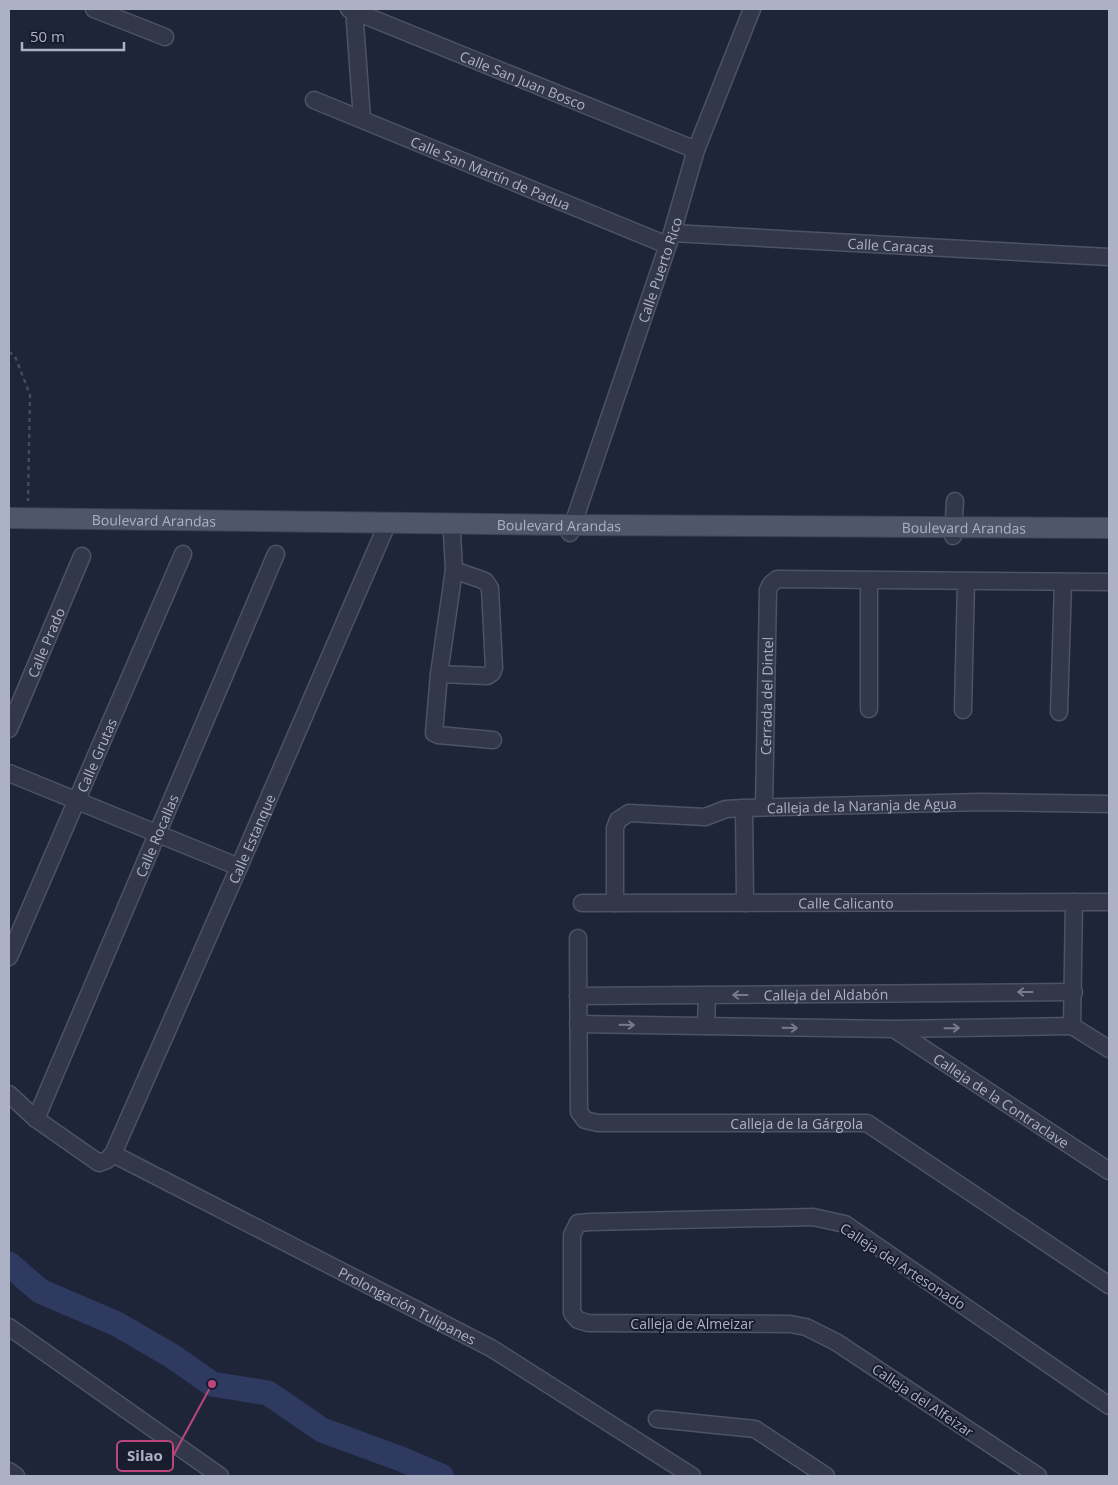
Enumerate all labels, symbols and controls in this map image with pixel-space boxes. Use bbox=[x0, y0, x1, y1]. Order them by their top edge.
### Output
scale bar bbox=[22, 20, 125, 52]
text: 50 m bbox=[30, 26, 65, 46]
street label: Calle San Juan Bosco bbox=[457, 46, 589, 114]
street label: Calle San Martín de Padua bbox=[408, 131, 573, 214]
street label: Calle Puerto Rico bbox=[633, 215, 686, 325]
street label: Calle Caracas bbox=[847, 233, 935, 257]
street label: Boulevard Arandas bbox=[92, 510, 217, 530]
street label: Boulevard Arandas bbox=[497, 515, 621, 535]
street label: Boulevard Arandas bbox=[902, 517, 1026, 537]
street label: Calle Prado bbox=[22, 605, 69, 680]
street label: Cerrada del Dintel bbox=[755, 637, 777, 755]
street label: Calle Grutas bbox=[72, 715, 121, 795]
street label: Calle Rocallas bbox=[130, 791, 183, 880]
street label: Calle Estanque bbox=[223, 791, 279, 887]
street label: Calleja de la Naranja de Agua bbox=[767, 793, 957, 817]
street label: Calle Calicanto bbox=[798, 893, 894, 912]
street label: Calleja del Aldabón bbox=[764, 984, 888, 1004]
one-way arrow bbox=[1017, 987, 1034, 997]
one-way arrow bbox=[732, 990, 748, 999]
one-way arrow bbox=[618, 1020, 635, 1030]
one-way arrow bbox=[781, 1023, 797, 1033]
one-way arrow bbox=[944, 1023, 960, 1033]
street label: Calleja de la Contraclave bbox=[930, 1048, 1073, 1152]
street label: Calleja de la Gárgola bbox=[730, 1114, 863, 1133]
street label: Calleja del Artesonado bbox=[837, 1218, 969, 1314]
street label: Prolongación Tulipanes bbox=[335, 1262, 480, 1349]
street label: Calleja de Almeizar bbox=[630, 1314, 754, 1333]
street label: Calleja del Alfeizar bbox=[869, 1359, 978, 1441]
callout: Silao bbox=[117, 1441, 173, 1471]
text: Silao bbox=[127, 1445, 163, 1465]

